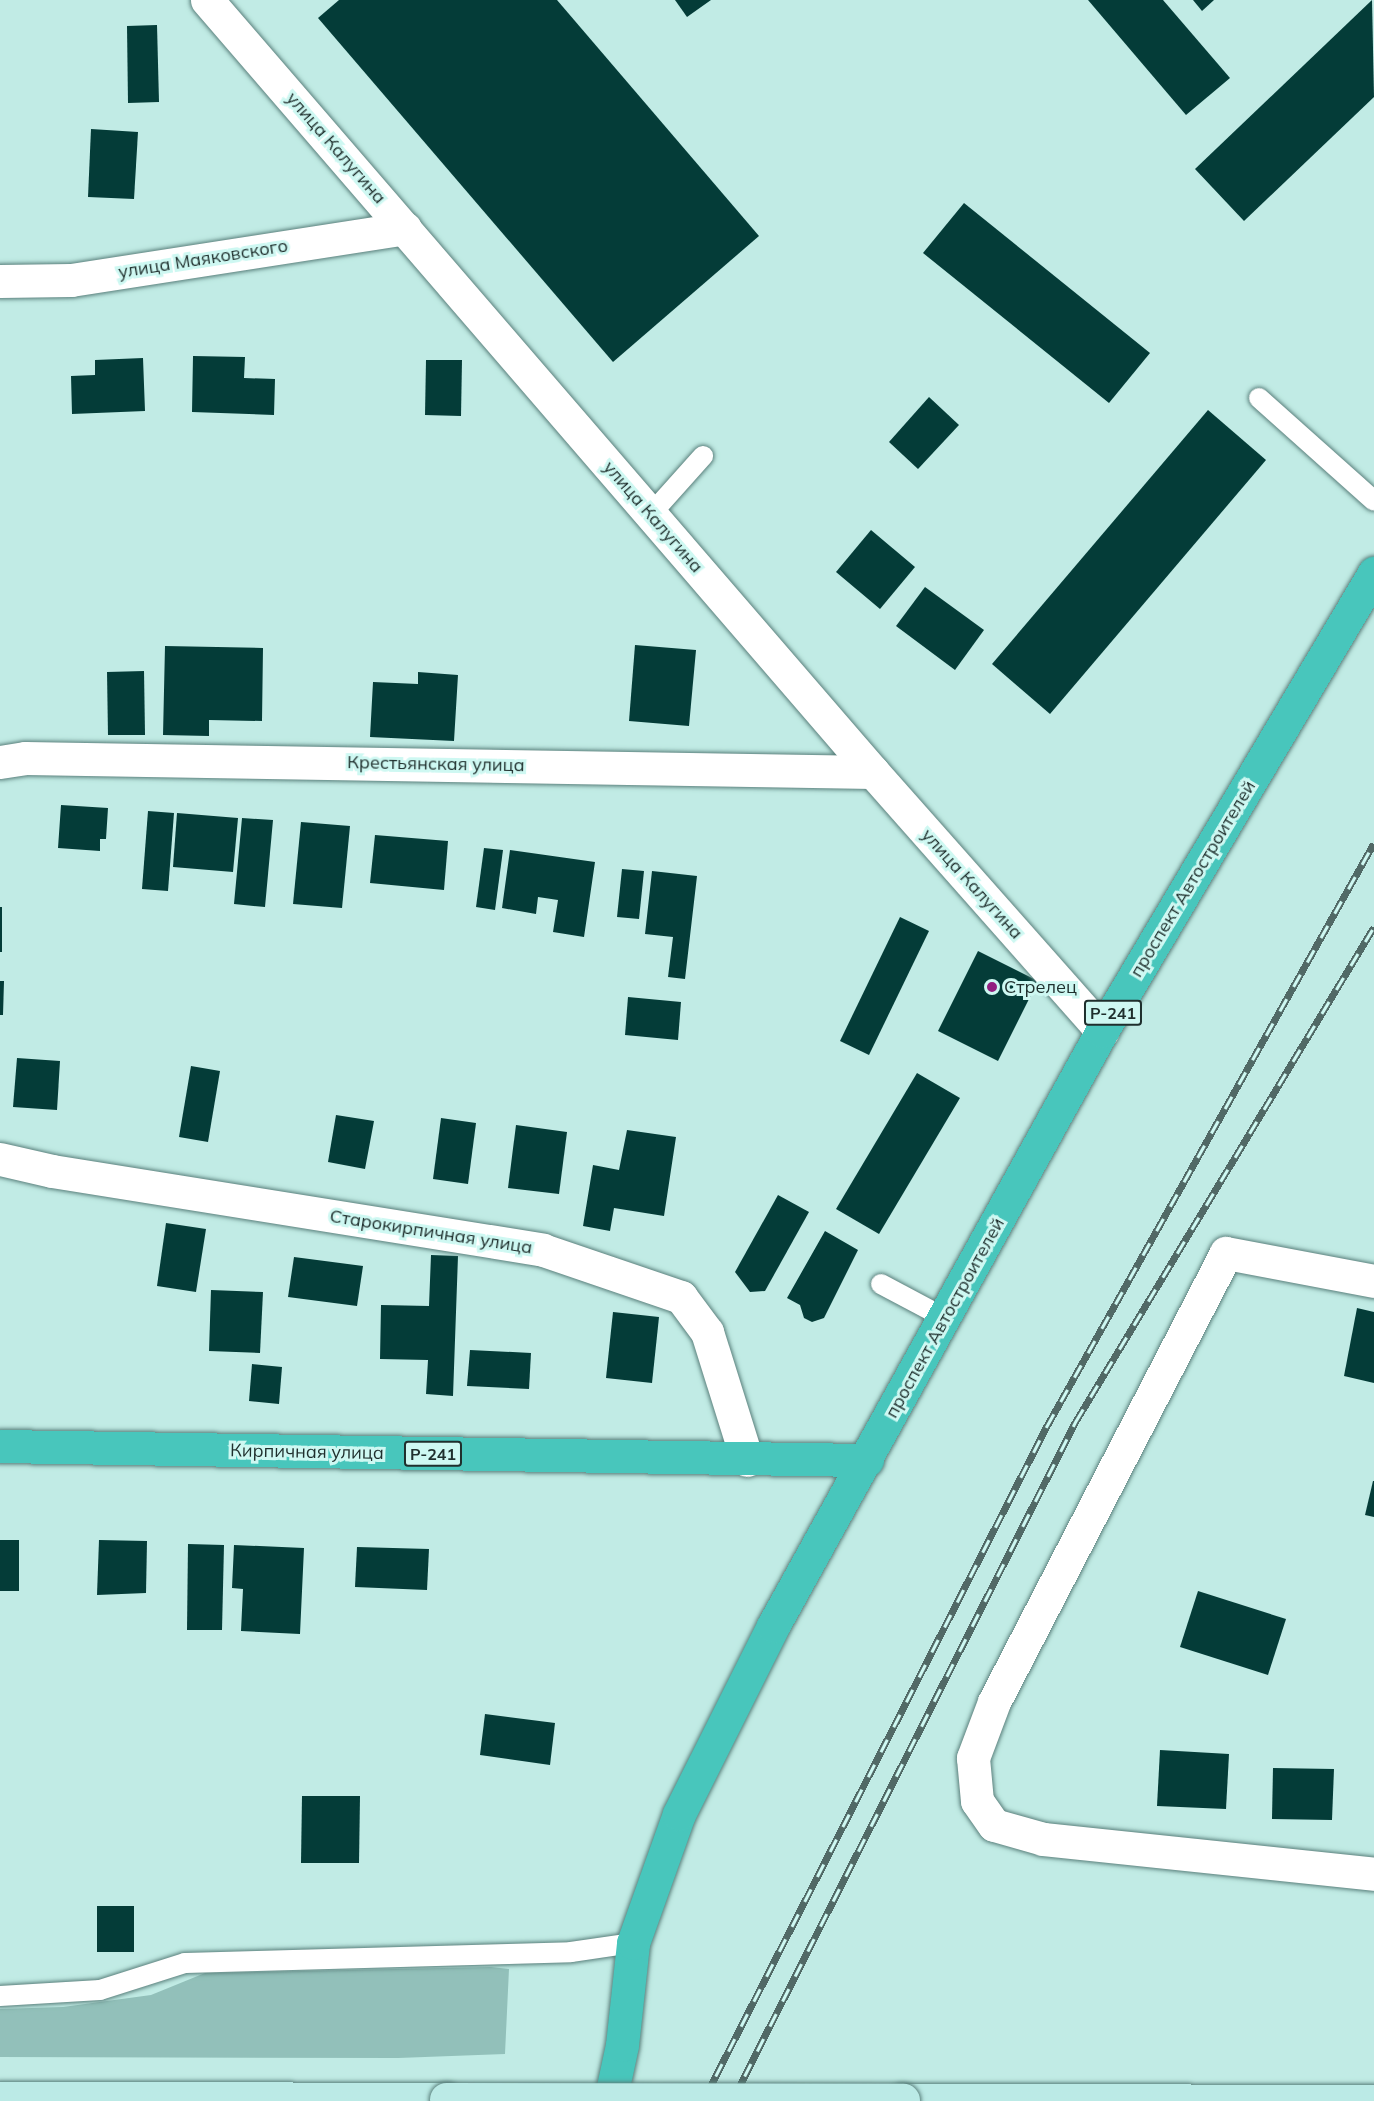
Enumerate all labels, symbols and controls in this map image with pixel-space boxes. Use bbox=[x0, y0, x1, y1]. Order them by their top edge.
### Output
street label: улица Калугина bbox=[282, 88, 390, 208]
street label: улица Маяковского bbox=[117, 235, 289, 283]
street label: улица Калугина bbox=[599, 457, 707, 577]
street label: Крестьянская улица bbox=[347, 752, 525, 776]
street label: проспект Автостроителей bbox=[1126, 777, 1260, 981]
street label: улица Калугина bbox=[917, 824, 1027, 944]
place label: Стрелец bbox=[1004, 976, 1077, 998]
marker: Стрелец bbox=[985, 980, 999, 994]
road number: Р-241 bbox=[1083, 1000, 1143, 1026]
street label: Старокирпичная улица bbox=[328, 1205, 534, 1259]
street label: проспект Автостроителей bbox=[881, 1214, 1009, 1422]
street label: Кирпичная улица bbox=[230, 1440, 384, 1464]
road number: Р-241 bbox=[403, 1441, 463, 1467]

